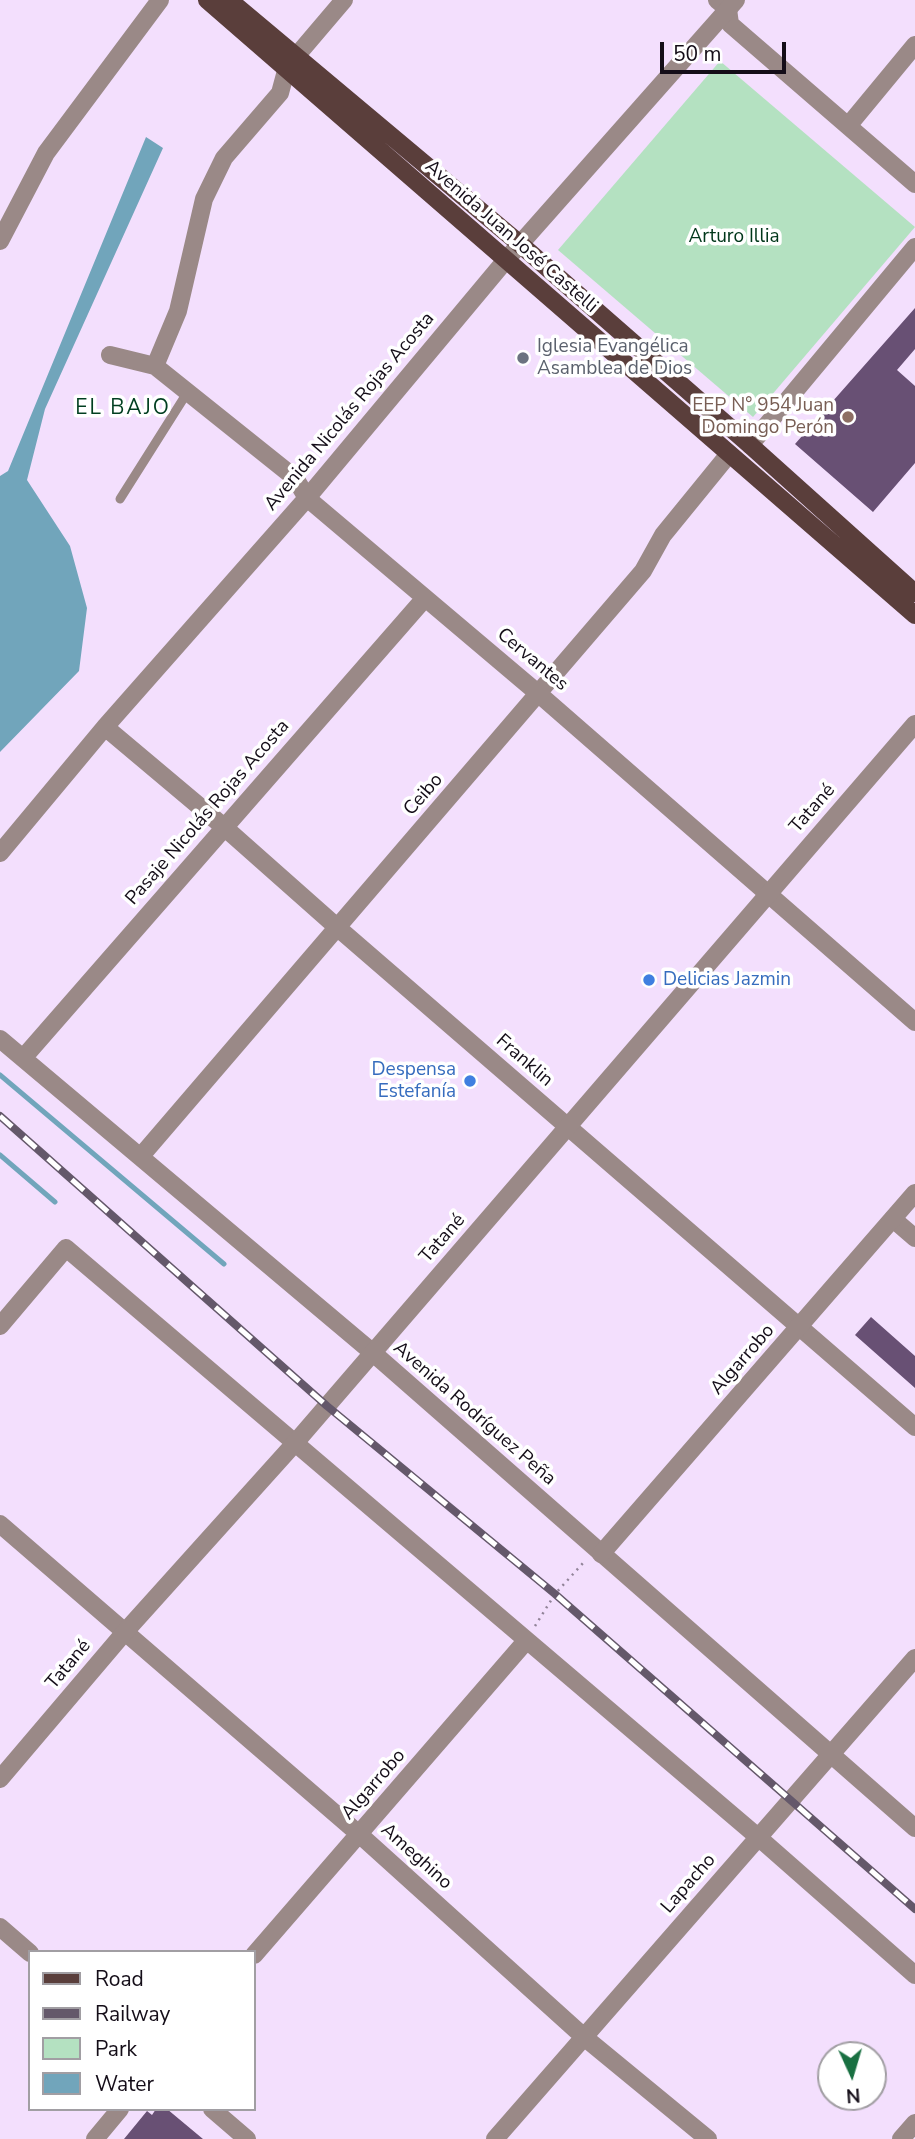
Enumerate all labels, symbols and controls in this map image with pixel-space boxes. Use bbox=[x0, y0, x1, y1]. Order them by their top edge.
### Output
scale bar bbox=[663, 28, 789, 72]
text: 50 m bbox=[673, 40, 722, 68]
street label: Avenida Juan José Castelli bbox=[420, 156, 602, 318]
park label: Arturo Illia bbox=[688, 226, 780, 248]
street label: Avenida Nicolás Rojas Acosta bbox=[260, 308, 440, 516]
place label: Iglesia Evangélica Asamblea de Dios bbox=[537, 336, 692, 380]
marker: Iglesia Evangélica Asamblea de Dios bbox=[515, 350, 531, 366]
place label: EEP N° 954 Juan Domingo Perón bbox=[692, 395, 834, 439]
district label: EL BAJO bbox=[76, 396, 170, 422]
marker: EEP N° 954 Juan Domingo Perón bbox=[840, 409, 856, 425]
street label: Cervantes bbox=[492, 624, 572, 696]
street label: Pasaje Nicolás Rojas Acosta bbox=[121, 716, 295, 910]
street label: Ceibo bbox=[400, 769, 448, 821]
street label: Tatané bbox=[785, 780, 841, 838]
place label: Delicias Jazmin bbox=[663, 969, 791, 991]
marker: Delicias Jazmin bbox=[641, 972, 657, 988]
street label: Franklin bbox=[491, 1030, 557, 1092]
place label: Despensa Estefanía bbox=[371, 1059, 456, 1103]
marker: Despensa Estefanía bbox=[462, 1073, 478, 1089]
street label: Tatané bbox=[415, 1210, 471, 1268]
street label: Algarrobo bbox=[706, 1320, 780, 1400]
street label: Avenida Rodríguez Peña bbox=[388, 1337, 560, 1491]
street label: Tatané bbox=[42, 1636, 96, 1694]
street label: Algarrobo bbox=[337, 1745, 411, 1825]
street label: Ameghino bbox=[376, 1819, 456, 1895]
street label: Lapacho bbox=[657, 1849, 721, 1919]
legend bbox=[28, 1950, 256, 2111]
text: Road bbox=[95, 1965, 144, 1993]
text: Railway bbox=[95, 2000, 170, 2028]
text: Park bbox=[95, 2035, 137, 2063]
north arrow bbox=[817, 2041, 887, 2111]
text: Water bbox=[95, 2070, 154, 2098]
text: N bbox=[845, 2081, 861, 2108]

